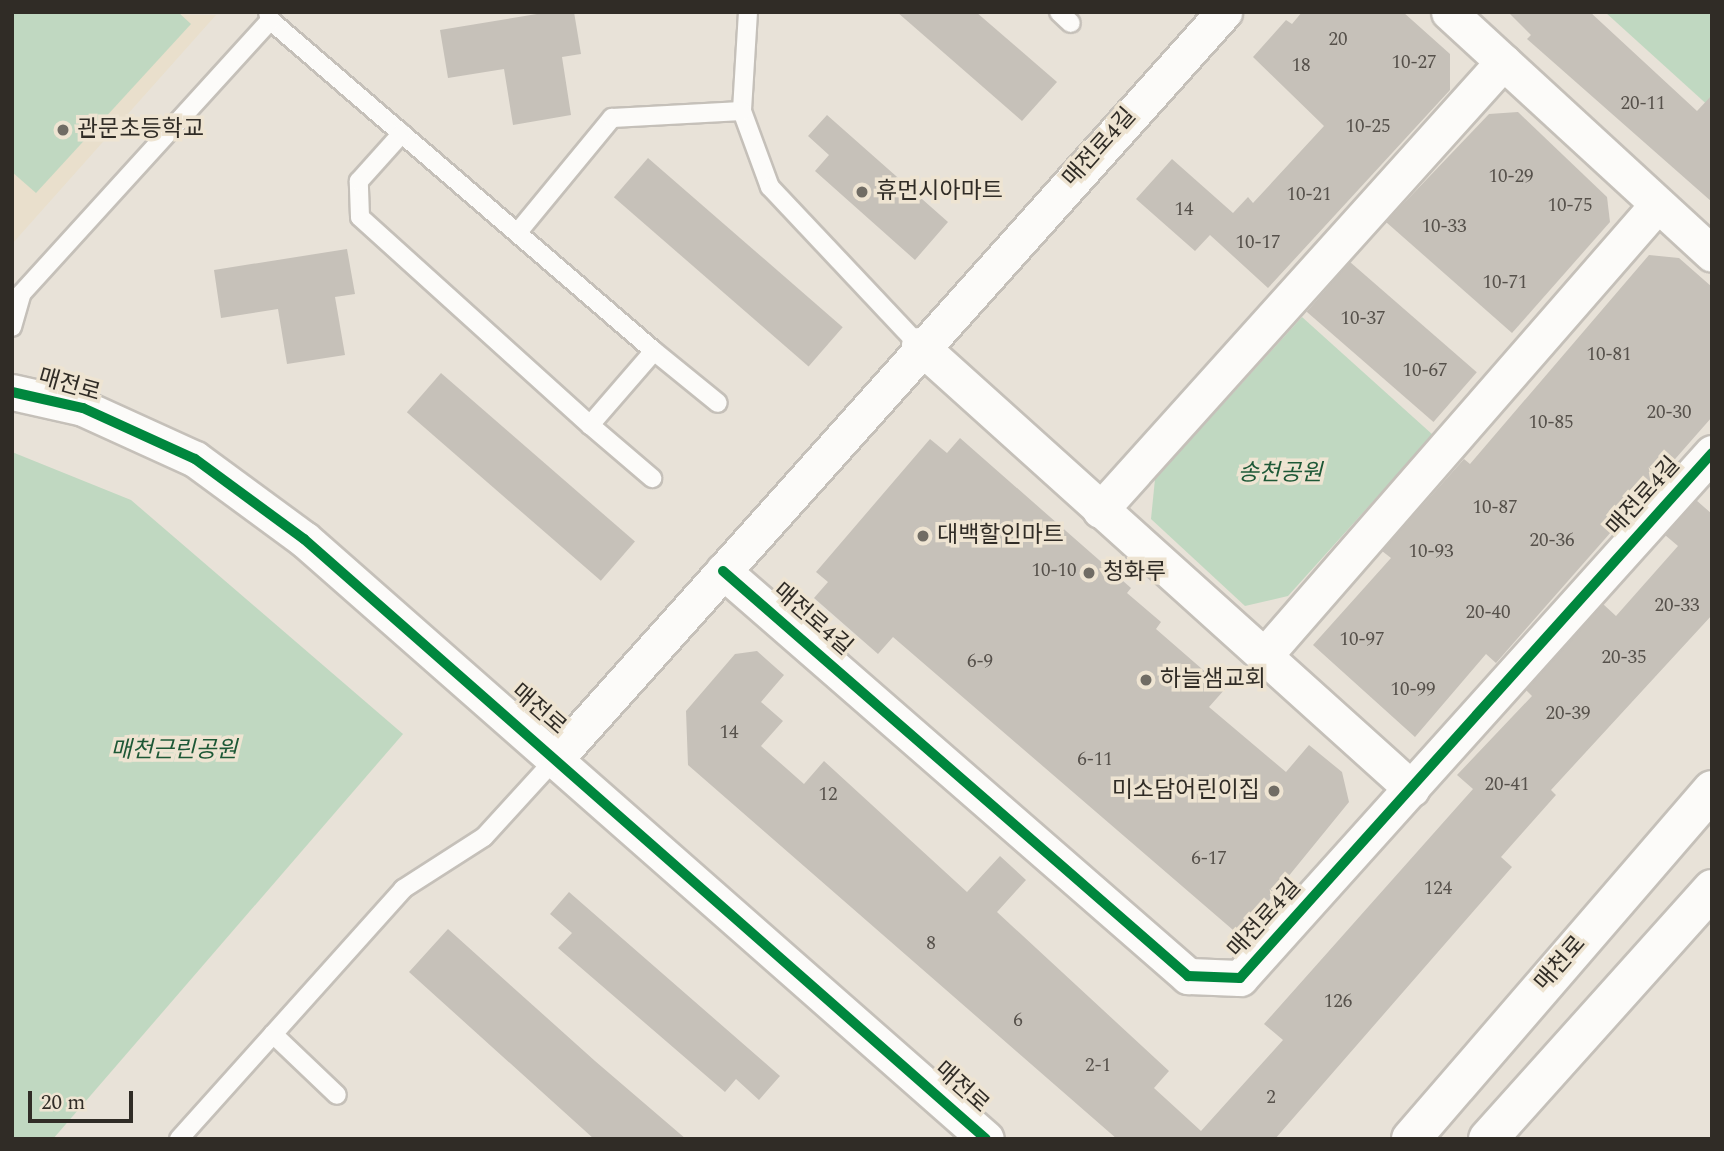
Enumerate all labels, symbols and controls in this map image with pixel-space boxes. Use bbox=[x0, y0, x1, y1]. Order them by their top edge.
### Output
house number: 20 bbox=[1329, 29, 1347, 51]
house number: 10-27 bbox=[1391, 52, 1437, 74]
house number: 18 bbox=[1292, 55, 1310, 77]
house number: 20-11 bbox=[1620, 93, 1666, 115]
street label: 매전로4길 bbox=[1058, 103, 1142, 193]
place label: 관문초등학교 bbox=[77, 116, 204, 144]
house number: 10-25 bbox=[1345, 116, 1391, 138]
marker: 관문초등학교 bbox=[55, 122, 71, 138]
house number: 10-29 bbox=[1488, 166, 1534, 188]
place label: 휴먼시아마트 bbox=[876, 178, 1003, 206]
marker: 휴먼시아마트 bbox=[854, 184, 870, 200]
house number: 10-21 bbox=[1286, 184, 1332, 206]
house number: 10-75 bbox=[1547, 195, 1593, 217]
house number: 14 bbox=[1175, 199, 1193, 221]
house number: 10-33 bbox=[1421, 216, 1467, 238]
house number: 10-17 bbox=[1235, 232, 1281, 254]
house number: 10-71 bbox=[1482, 272, 1528, 294]
house number: 10-37 bbox=[1340, 308, 1386, 330]
house number: 10-81 bbox=[1586, 344, 1632, 366]
house number: 10-67 bbox=[1402, 360, 1448, 382]
street label: 매전로 bbox=[35, 364, 103, 408]
house number: 20-30 bbox=[1646, 402, 1692, 424]
house number: 10-85 bbox=[1528, 412, 1574, 434]
street label: 매전로4길 bbox=[1602, 452, 1686, 542]
park label: 송천공원 bbox=[1238, 460, 1322, 488]
house number: 10-87 bbox=[1472, 497, 1518, 519]
place label: 대백할인마트 bbox=[937, 522, 1064, 550]
marker: 대백할인마트 bbox=[915, 528, 931, 544]
house number: 20-36 bbox=[1529, 530, 1575, 552]
house number: 10-93 bbox=[1408, 541, 1454, 563]
place label: 청화루 bbox=[1103, 559, 1166, 587]
house number: 10-10 bbox=[1031, 560, 1077, 582]
marker: 청화루 bbox=[1081, 565, 1097, 581]
street label: 매전로4길 bbox=[767, 578, 857, 662]
house number: 20-33 bbox=[1654, 595, 1700, 617]
house number: 20-40 bbox=[1465, 602, 1511, 624]
house number: 10-97 bbox=[1339, 629, 1385, 651]
house number: 20-35 bbox=[1601, 647, 1647, 669]
house number: 6-9 bbox=[967, 651, 993, 673]
place label: 하늘샘교회 bbox=[1160, 666, 1266, 694]
marker: 하늘샘교회 bbox=[1138, 672, 1154, 688]
street label: 매전로 bbox=[505, 679, 571, 741]
house number: 10-99 bbox=[1390, 679, 1436, 701]
house number: 20-39 bbox=[1545, 703, 1591, 725]
house number: 14 bbox=[720, 722, 738, 744]
park label: 매천근린공원 bbox=[111, 737, 237, 765]
house number: 6-11 bbox=[1077, 749, 1113, 771]
house number: 20-41 bbox=[1484, 774, 1530, 796]
place label: 미소담어린이집 bbox=[1112, 777, 1260, 805]
marker: 미소담어린이집 bbox=[1266, 783, 1282, 799]
house number: 12 bbox=[819, 784, 837, 806]
house number: 6-17 bbox=[1191, 848, 1227, 870]
street label: 매전로4길 bbox=[1223, 874, 1307, 964]
house number: 124 bbox=[1424, 878, 1452, 900]
street label: 매천로 bbox=[1530, 931, 1592, 997]
house number: 8 bbox=[926, 933, 936, 955]
house number: 126 bbox=[1324, 991, 1352, 1013]
house number: 6 bbox=[1013, 1010, 1023, 1032]
house number: 2-1 bbox=[1085, 1055, 1111, 1077]
street label: 매전로 bbox=[928, 1057, 994, 1119]
scale bar bbox=[32, 1078, 136, 1122]
text: 20 m bbox=[41, 1087, 85, 1119]
house number: 2 bbox=[1266, 1087, 1276, 1109]

